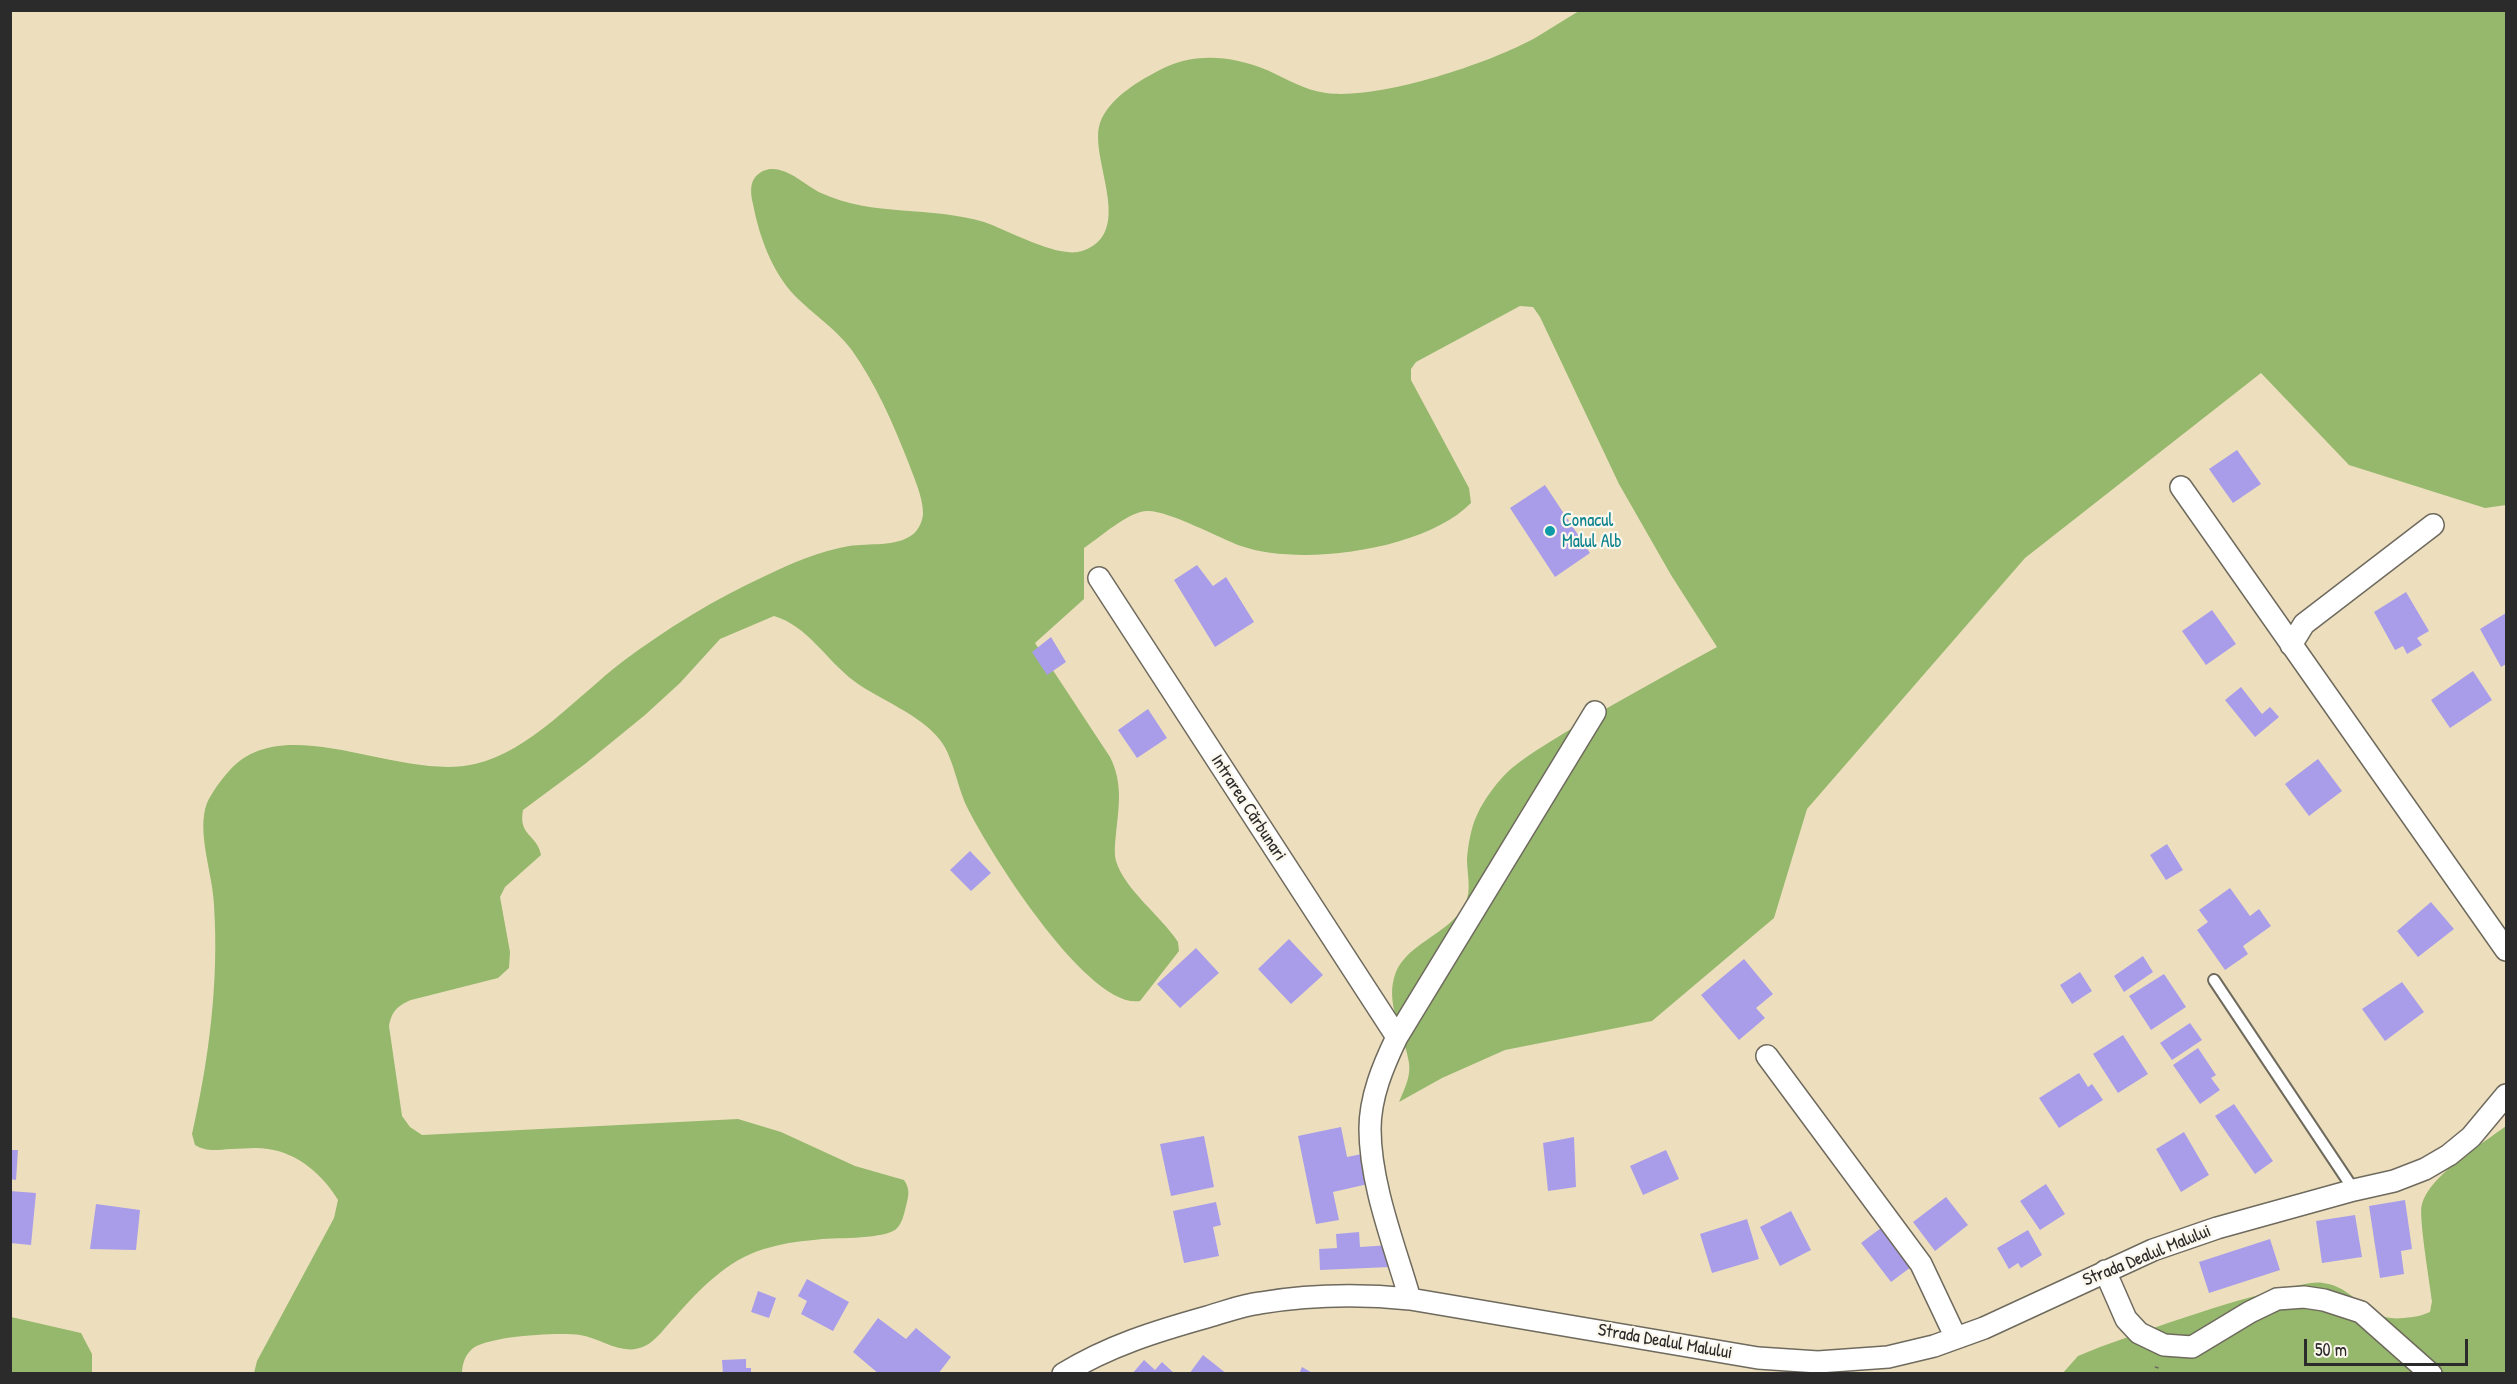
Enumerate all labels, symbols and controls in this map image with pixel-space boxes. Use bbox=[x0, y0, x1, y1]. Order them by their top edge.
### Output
place label: Conacul Malul Alb bbox=[1562, 510, 1622, 552]
marker: Conacul Malul Alb bbox=[1543, 524, 1557, 538]
street label: Intrarea Cărbunari bbox=[1206, 751, 1290, 865]
street label: Strada Dealul Malului bbox=[2080, 1220, 2214, 1292]
street label: Strada Dealul Malului bbox=[1596, 1320, 1734, 1364]
scale bar bbox=[2307, 1327, 2470, 1365]
text: 50 m bbox=[2315, 1337, 2347, 1362]

